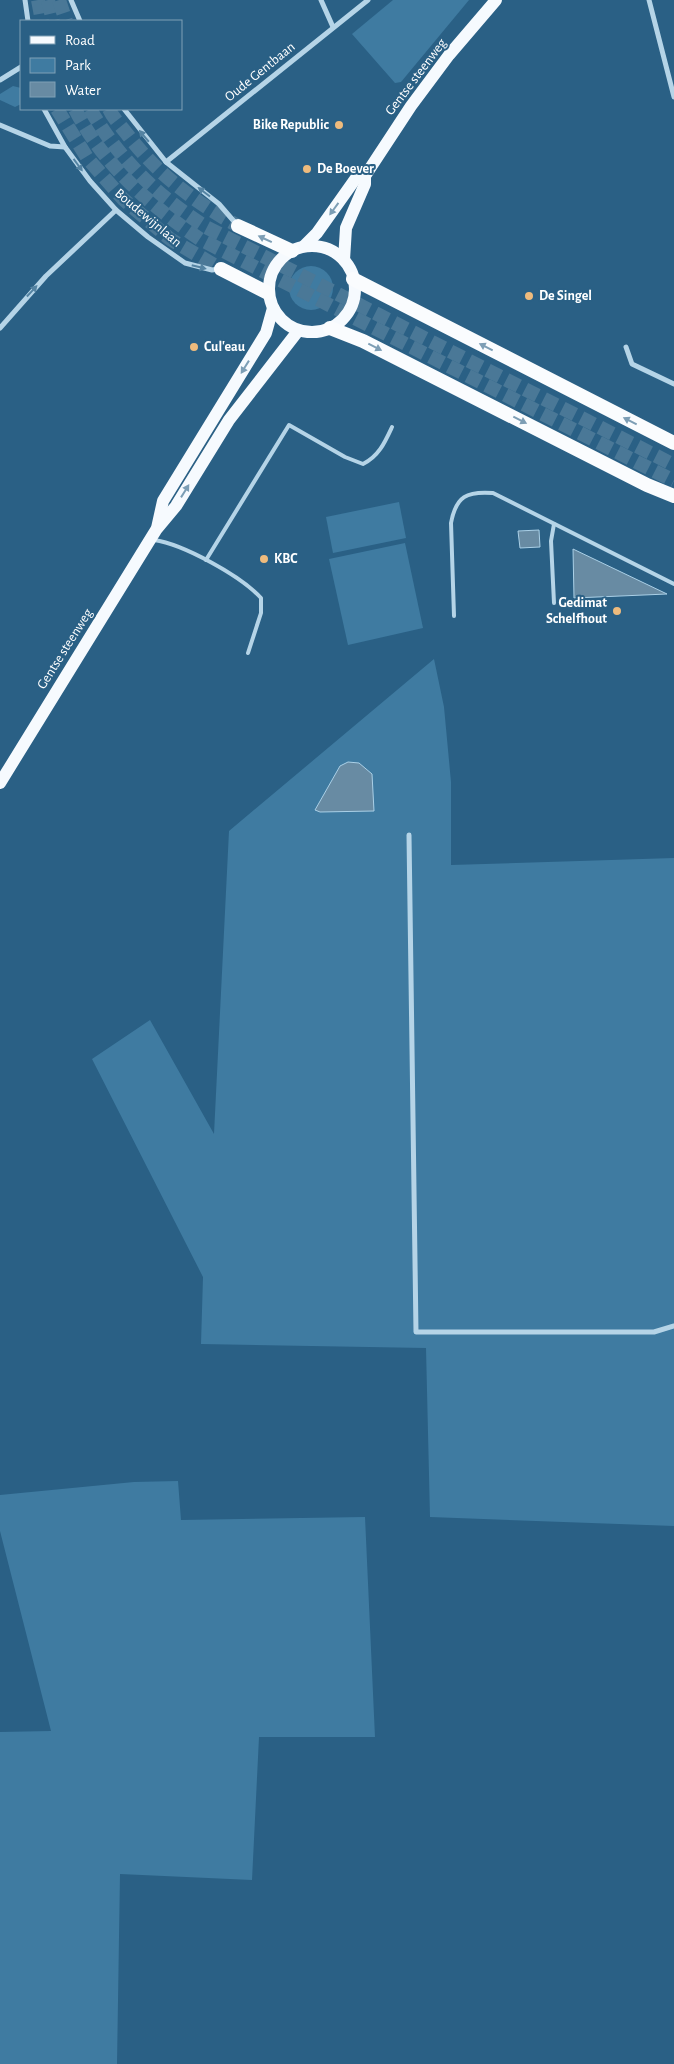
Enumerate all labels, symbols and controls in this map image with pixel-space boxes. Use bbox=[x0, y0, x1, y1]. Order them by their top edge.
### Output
legend bbox=[20, 20, 182, 110]
text: Road bbox=[65, 33, 95, 48]
street label: Gentse steenweg bbox=[383, 36, 449, 118]
street label: Oude Gentbaan bbox=[222, 40, 298, 104]
text: Park bbox=[65, 58, 91, 73]
text: Water bbox=[65, 83, 101, 98]
place label: Bike Republic bbox=[253, 118, 330, 132]
marker: Bike Republic bbox=[333, 119, 345, 131]
one-way arrow bbox=[139, 130, 150, 143]
one-way arrow bbox=[73, 159, 83, 172]
place label: De Boever bbox=[317, 162, 374, 176]
marker: De Boever bbox=[301, 163, 313, 175]
street label: Boudewijnlaan bbox=[112, 186, 184, 250]
one-way arrow bbox=[198, 187, 211, 198]
one-way arrow bbox=[328, 202, 339, 215]
one-way arrow bbox=[258, 234, 272, 242]
one-way arrow bbox=[192, 263, 207, 271]
one-way arrow bbox=[26, 285, 38, 297]
place label: De Singel bbox=[539, 289, 592, 303]
marker: De Singel bbox=[523, 290, 535, 302]
place label: Cul'eau bbox=[204, 340, 246, 354]
marker: Cul'eau bbox=[188, 341, 200, 353]
one-way arrow bbox=[368, 343, 382, 351]
one-way arrow bbox=[478, 343, 493, 352]
one-way arrow bbox=[240, 361, 250, 374]
one-way arrow bbox=[513, 416, 527, 424]
one-way arrow bbox=[623, 417, 638, 425]
one-way arrow bbox=[180, 485, 190, 498]
place label: KBC bbox=[274, 552, 298, 566]
marker: KBC bbox=[258, 553, 270, 565]
place label: Gedimat Schelfhout bbox=[546, 596, 607, 626]
marker: Gedimat Schelfhout bbox=[611, 605, 623, 617]
street label: Gentse steenweg bbox=[35, 606, 95, 692]

